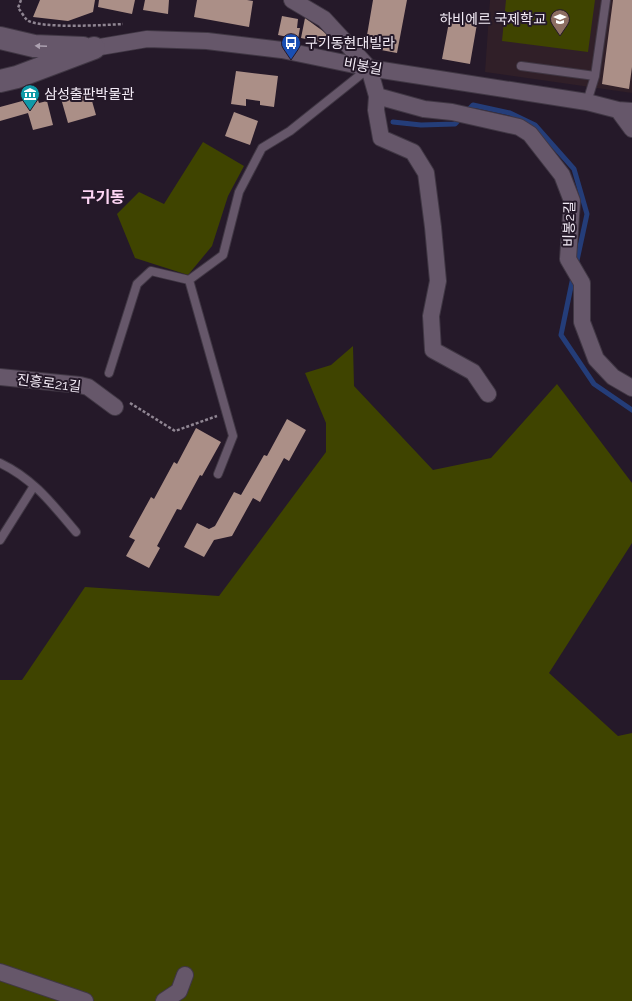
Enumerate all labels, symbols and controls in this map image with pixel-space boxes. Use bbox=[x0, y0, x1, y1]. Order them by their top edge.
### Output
school or university icon: 하비에르 국제학교 bbox=[549, 8, 571, 36]
place label: 하비에르 국제학교 bbox=[439, 11, 546, 27]
bus stop icon: 구기동현대빌라 bbox=[280, 32, 302, 60]
place label: 구기동현대빌라 bbox=[305, 35, 395, 51]
one-way arrow bbox=[34, 43, 47, 49]
street label: 비봉길 bbox=[343, 55, 383, 77]
museum icon: 삼성출판박물관 bbox=[19, 83, 41, 111]
place label: 삼성출판박물관 bbox=[44, 86, 134, 102]
district label: 구기동 bbox=[81, 188, 125, 207]
street label: 비봉2길 bbox=[561, 201, 577, 247]
street label: 진흥로21길 bbox=[16, 371, 82, 395]

